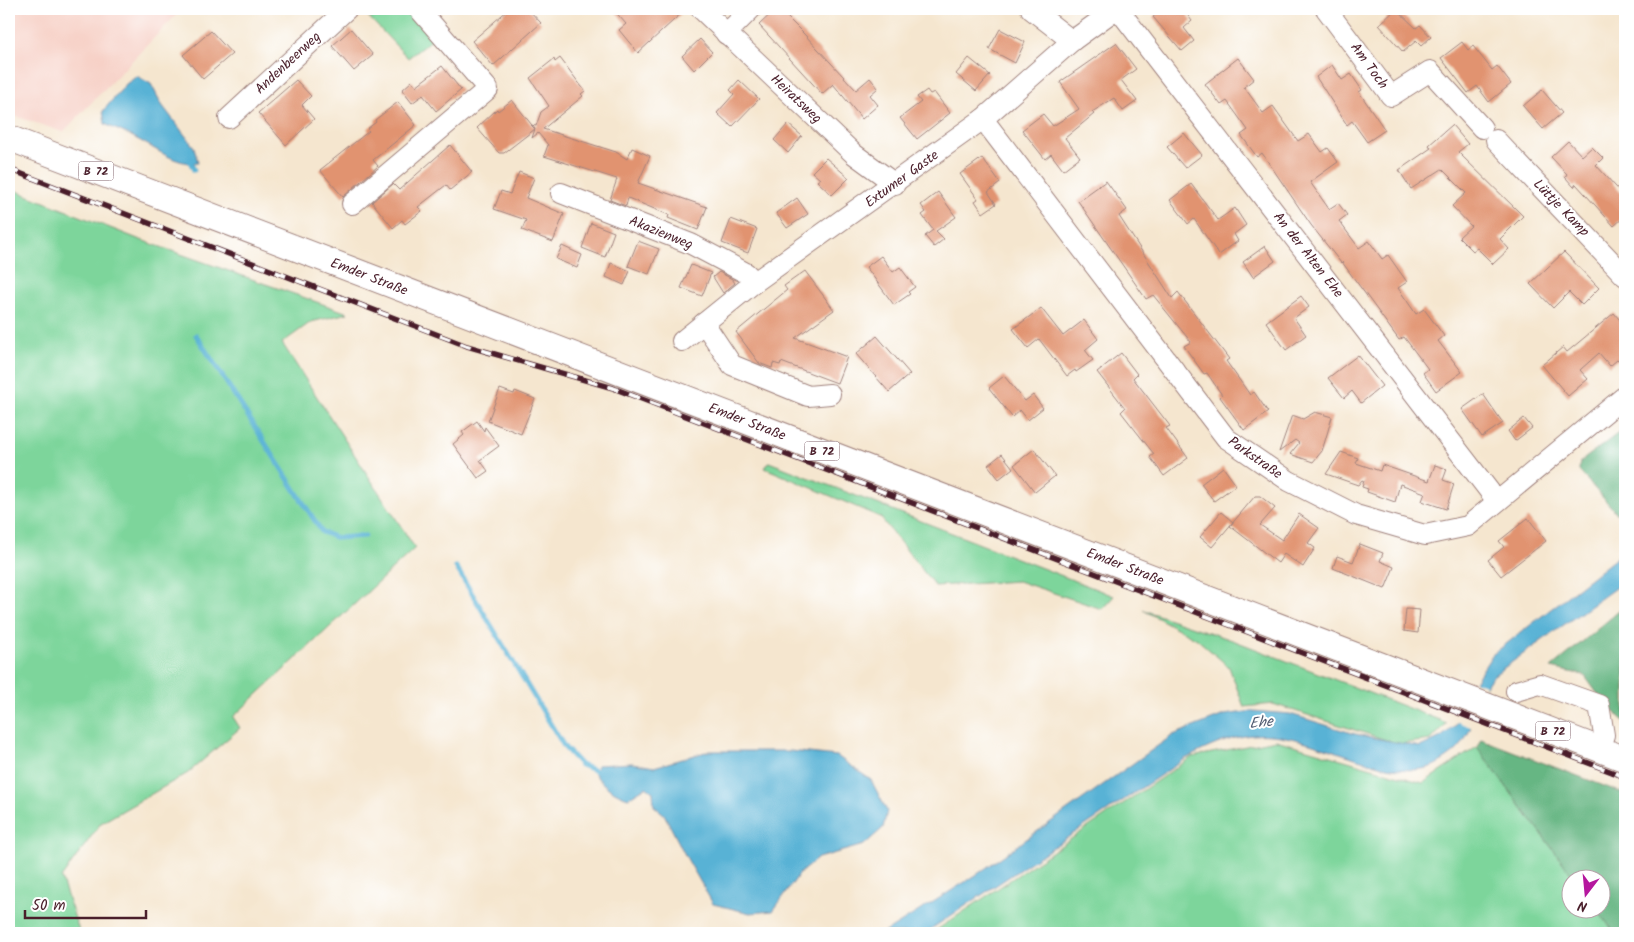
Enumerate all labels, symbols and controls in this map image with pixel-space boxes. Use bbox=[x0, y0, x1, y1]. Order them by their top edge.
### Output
street label: Andenbeerweg bbox=[250, 26, 326, 100]
street label: Am Toch bbox=[1345, 38, 1393, 94]
street label: Heiratsweg bbox=[765, 69, 827, 129]
street label: Extumer Gaste bbox=[860, 144, 944, 213]
road number: B 72 bbox=[78, 162, 114, 180]
street label: Lüttje Kamp bbox=[1528, 174, 1595, 242]
street label: An der Alten Ehe bbox=[1267, 207, 1349, 303]
street label: Akazienweg bbox=[626, 210, 696, 256]
street label: Emder Straße bbox=[327, 252, 412, 302]
street label: Emder Straße bbox=[705, 397, 790, 447]
street label: Parkstraße bbox=[1223, 431, 1287, 485]
road number: B 72 bbox=[804, 442, 840, 461]
street label: Emder Straße bbox=[1083, 542, 1168, 592]
water label: Ehe bbox=[1248, 710, 1275, 736]
road number: B 72 bbox=[1536, 721, 1570, 740]
north arrow bbox=[1562, 870, 1612, 920]
scale bar bbox=[25, 887, 146, 919]
text: 50 m bbox=[32, 894, 66, 918]
text: N bbox=[1575, 894, 1590, 917]

